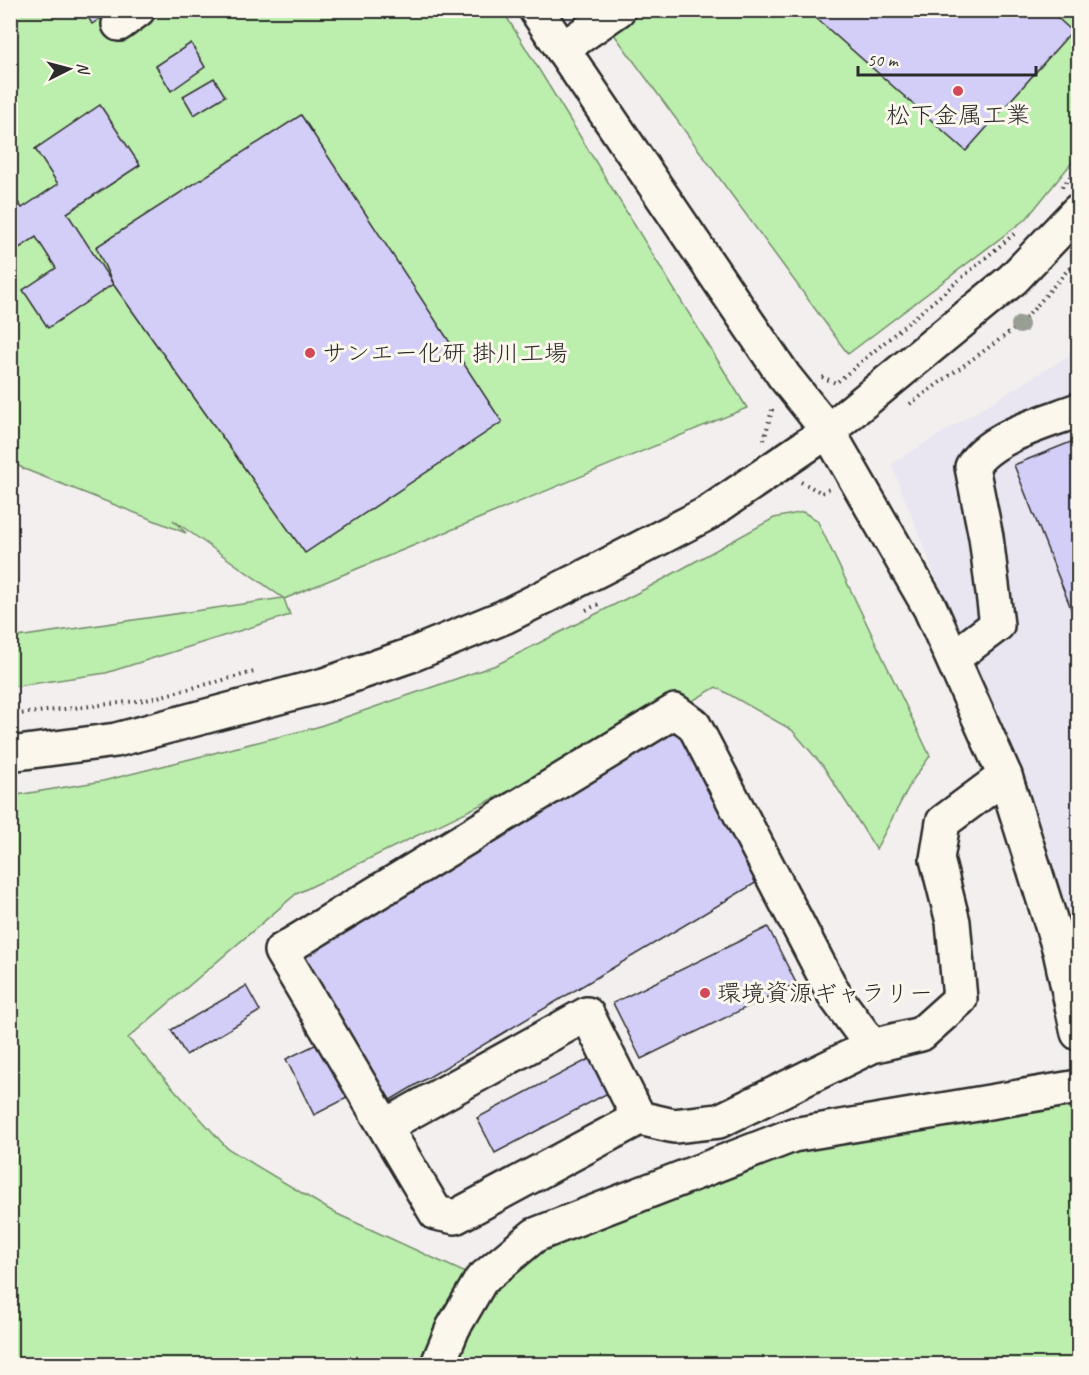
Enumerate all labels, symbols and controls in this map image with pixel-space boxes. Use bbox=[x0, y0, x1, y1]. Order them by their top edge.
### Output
north arrow bbox=[39, 39, 99, 99]
scale bar bbox=[858, 39, 1036, 77]
text: 50 m bbox=[867, 49, 900, 71]
text: N bbox=[72, 62, 94, 77]
marker: 松下金属工業 bbox=[951, 84, 965, 98]
place label: 松下金属工業 bbox=[886, 100, 1030, 130]
place label: サンエー化研 掛川工場 bbox=[322, 338, 568, 368]
marker: サンエー化研 掛川工場 bbox=[303, 346, 317, 360]
place label: 環境資源ギャラリー bbox=[717, 978, 933, 1008]
marker: 環境資源ギャラリー bbox=[698, 986, 712, 1000]

